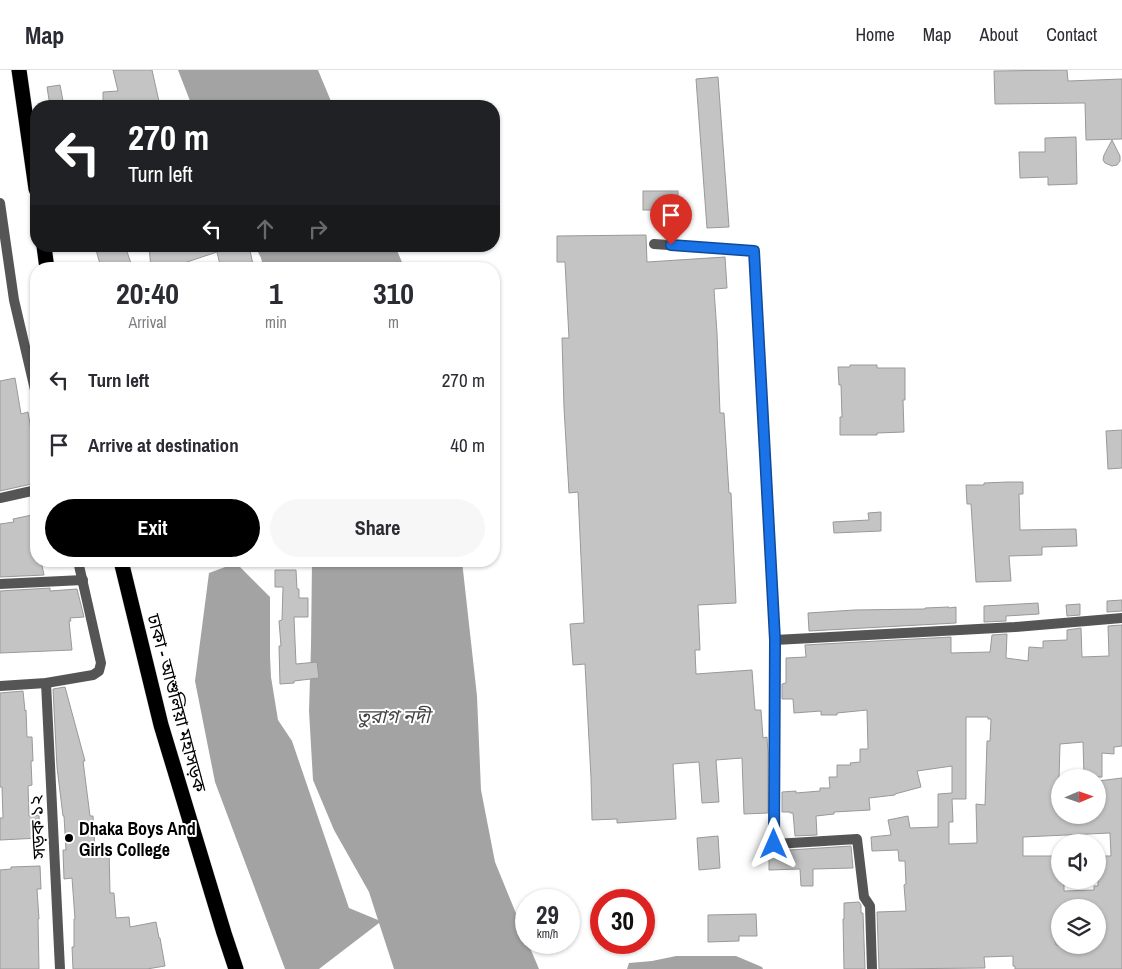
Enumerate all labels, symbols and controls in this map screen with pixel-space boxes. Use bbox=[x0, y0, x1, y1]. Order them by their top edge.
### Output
text: Map bbox=[25, 19, 64, 51]
text: Home bbox=[855, 22, 895, 47]
text: Map bbox=[923, 22, 952, 47]
text: About bbox=[980, 22, 1018, 47]
text: Contact bbox=[1046, 22, 1097, 47]
text: 270 m bbox=[128, 114, 209, 161]
icon: left bbox=[45, 120, 110, 185]
text: Turn left bbox=[128, 159, 193, 189]
pin bbox=[650, 194, 692, 245]
icon: arrive bbox=[657, 201, 685, 229]
icon: left bbox=[198, 215, 226, 243]
icon: ahead bbox=[251, 215, 279, 243]
icon: right bbox=[304, 215, 332, 243]
text: 20:40 bbox=[116, 273, 179, 313]
text: 1 bbox=[269, 273, 283, 313]
text: 310 bbox=[373, 273, 414, 313]
text: Arrival bbox=[129, 311, 166, 333]
text: min bbox=[265, 311, 287, 333]
text: m bbox=[388, 311, 399, 333]
icon: left bbox=[45, 366, 73, 394]
text: Turn left bbox=[88, 367, 149, 393]
text: 270 m bbox=[442, 367, 485, 393]
icon: arrive bbox=[45, 431, 73, 459]
text: Arrive at destination bbox=[88, 432, 239, 458]
text: 40 m bbox=[450, 432, 485, 458]
button: Exit bbox=[45, 499, 260, 557]
button: Share bbox=[270, 499, 485, 557]
street label: ঢাকা - আশুলিয়া মহাসড়ক bbox=[141, 610, 213, 795]
water label: তুরাগ নদী bbox=[356, 703, 434, 729]
north arrow bbox=[1051, 769, 1106, 824]
map controls bbox=[1051, 769, 1106, 954]
street label: সড়ক ১২ bbox=[23, 794, 51, 861]
place label: Dhaka Boys And Girls College bbox=[79, 816, 196, 862]
position arrow bbox=[747, 817, 799, 869]
marker: Dhaka Boys And Girls College bbox=[63, 832, 75, 844]
button: sound bbox=[1051, 834, 1106, 889]
speed limit sign: 30 bbox=[590, 889, 655, 954]
text: 29 bbox=[536, 898, 559, 932]
button: layers bbox=[1051, 899, 1106, 954]
text: km/h bbox=[537, 926, 558, 942]

